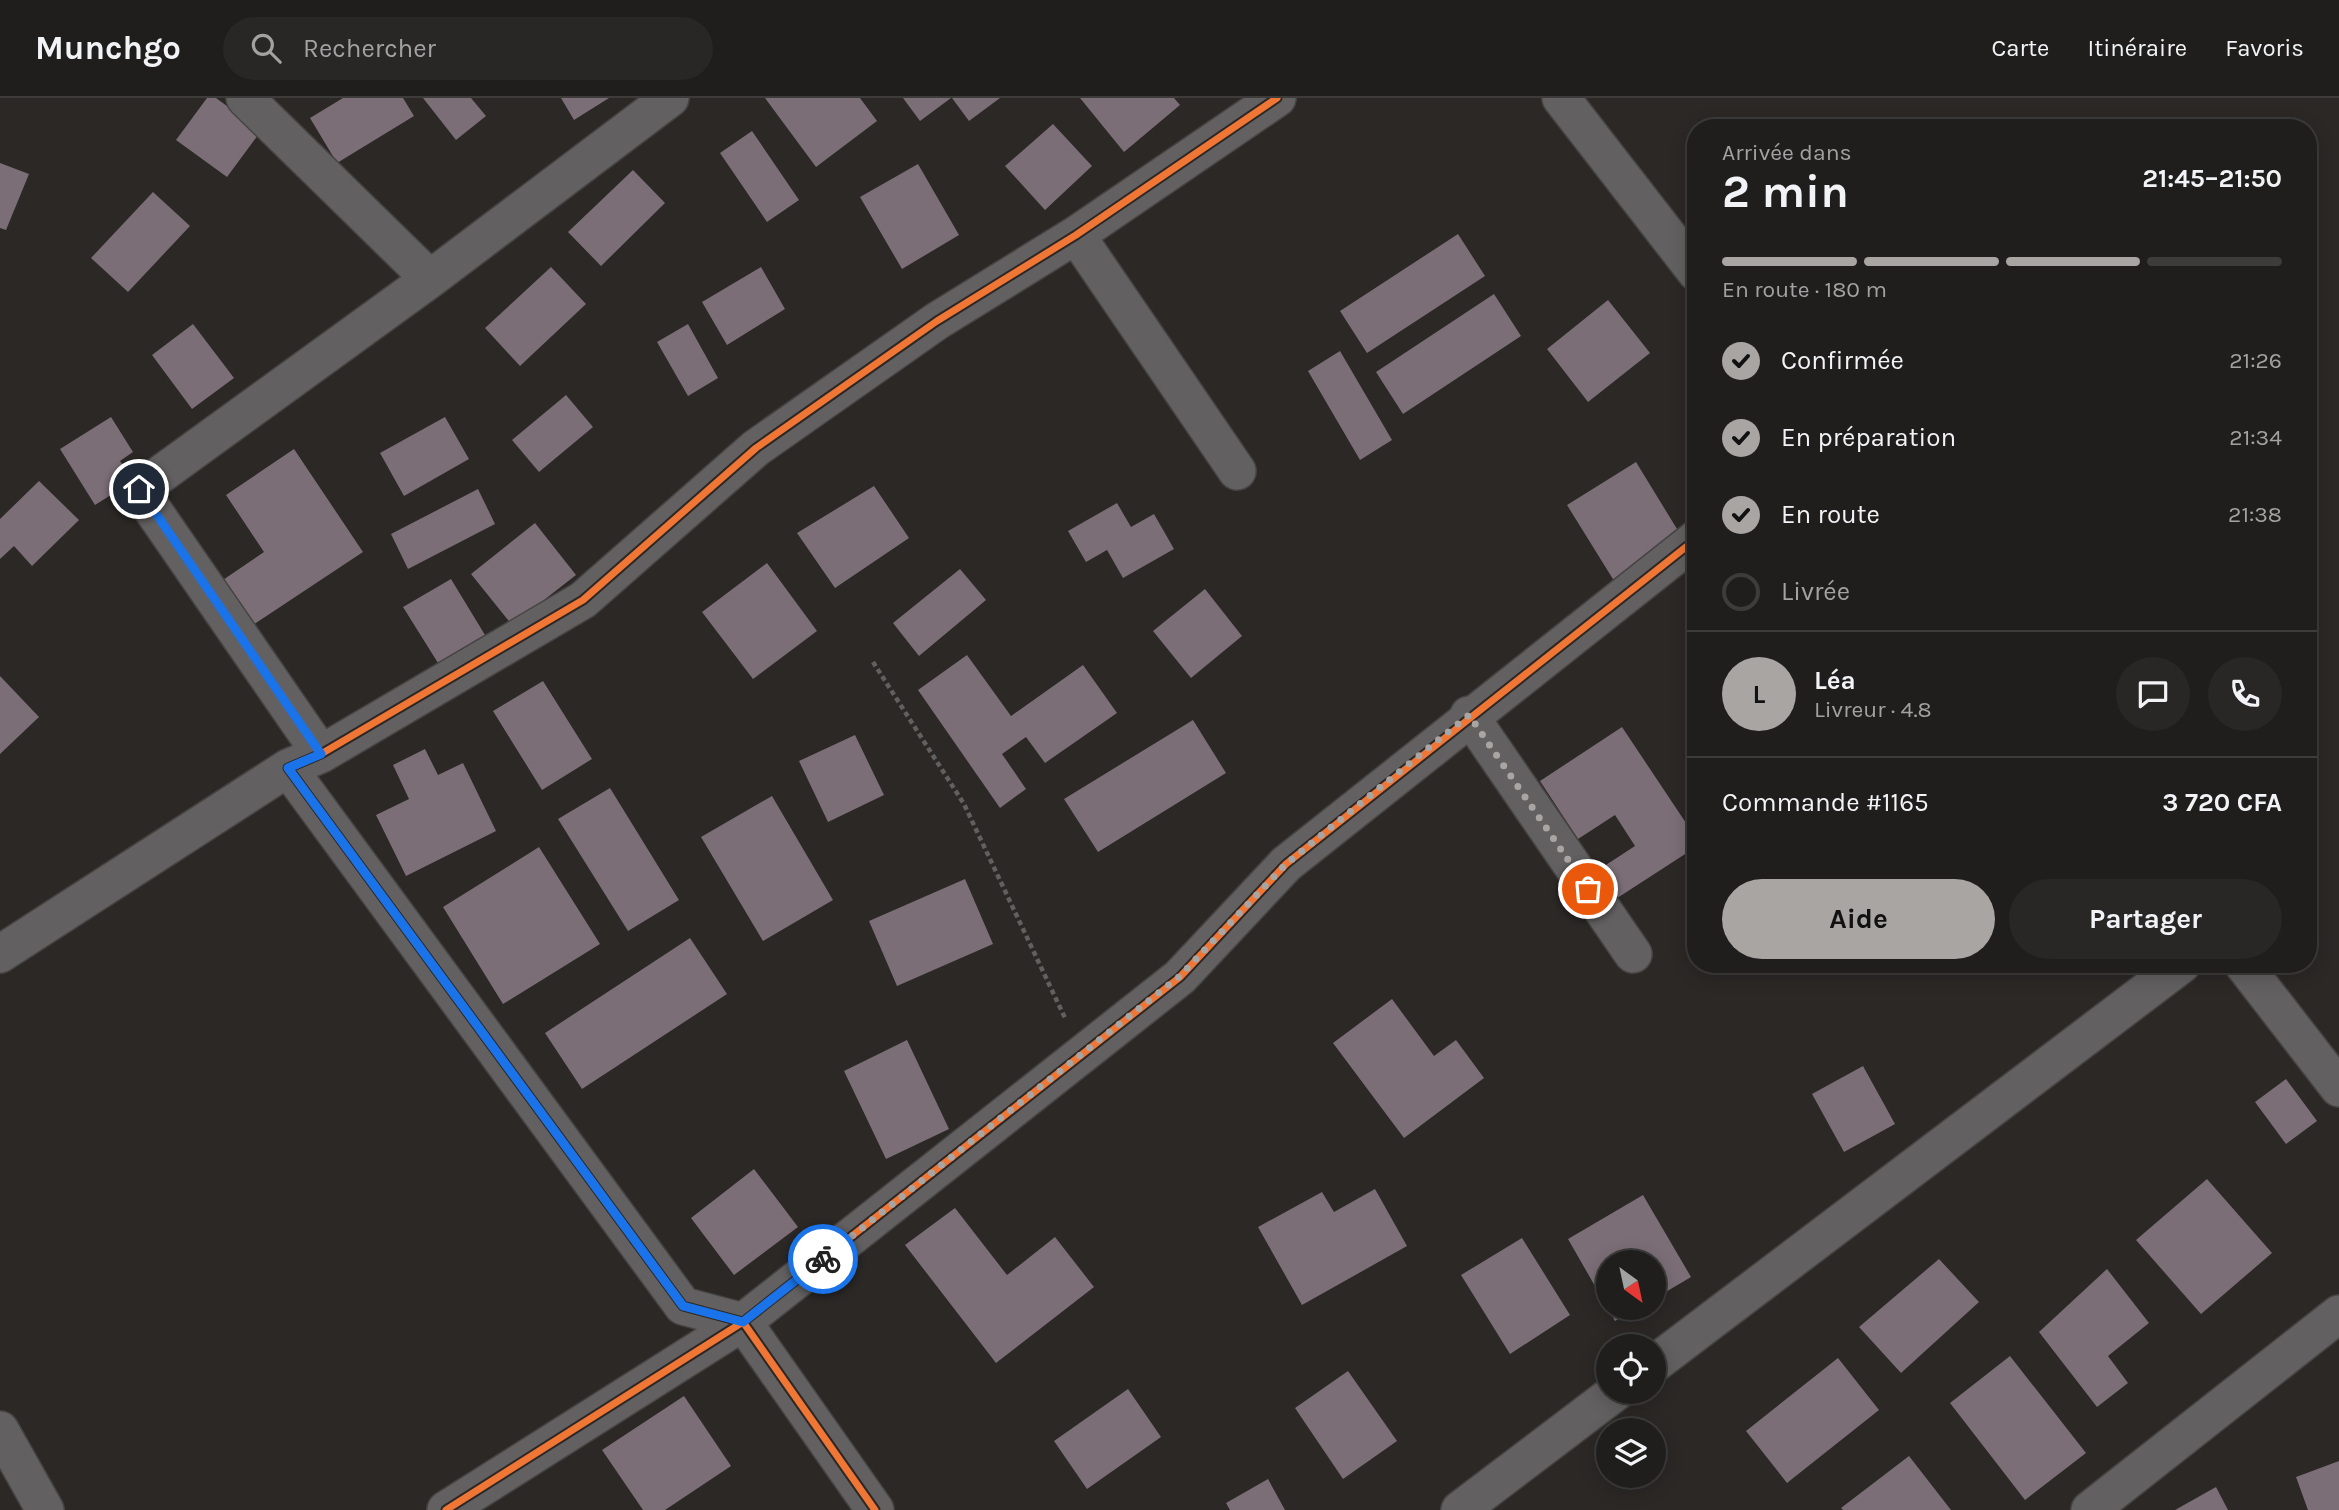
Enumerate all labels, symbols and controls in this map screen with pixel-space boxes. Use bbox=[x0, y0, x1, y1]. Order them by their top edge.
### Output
search box bbox=[223, 17, 713, 80]
text: Munchgo bbox=[35, 29, 181, 67]
icon: search bbox=[247, 29, 285, 67]
text: Rechercher bbox=[303, 33, 436, 64]
text: Carte bbox=[1991, 34, 2049, 62]
text: Itinéraire bbox=[2087, 34, 2187, 62]
text: Favoris bbox=[2225, 34, 2304, 62]
text: Arrivée dans bbox=[1722, 139, 1852, 166]
text: 21:45–21:50 bbox=[2142, 163, 2282, 194]
text: 2 min bbox=[1722, 165, 1849, 219]
text: En route · 180 m bbox=[1722, 276, 1887, 303]
icon: check bbox=[1722, 342, 1760, 380]
text: Confirmée bbox=[1781, 345, 1904, 376]
text: 21:26 bbox=[2229, 347, 2282, 374]
icon: check bbox=[1722, 419, 1760, 457]
text: En préparation bbox=[1781, 422, 1956, 453]
text: 21:34 bbox=[2229, 424, 2282, 451]
pin bbox=[109, 459, 169, 519]
icon: home bbox=[120, 470, 158, 508]
icon: check bbox=[1722, 496, 1760, 534]
text: En route bbox=[1781, 499, 1880, 530]
text: 21:38 bbox=[2228, 501, 2282, 528]
text: Livrée bbox=[1781, 576, 1850, 607]
button: chat bbox=[2116, 657, 2190, 731]
button: phone bbox=[2208, 657, 2282, 731]
text: Léa bbox=[1814, 665, 1856, 696]
text: L bbox=[1753, 679, 1765, 710]
text: Livreur · 4.8 bbox=[1814, 696, 1932, 723]
text: Commande #1165 bbox=[1722, 787, 1929, 818]
text: 3 720 CFA bbox=[2162, 787, 2282, 818]
pin bbox=[1558, 859, 1618, 919]
icon: bag bbox=[1569, 870, 1607, 908]
button: Aide bbox=[1722, 879, 1995, 959]
button: Partager bbox=[2009, 879, 2282, 959]
courier bbox=[788, 1224, 858, 1294]
icon: bike bbox=[804, 1240, 842, 1278]
north arrow bbox=[1596, 1250, 1666, 1320]
map controls bbox=[1596, 1250, 1666, 1488]
button: locate bbox=[1596, 1334, 1666, 1404]
button: layers bbox=[1596, 1418, 1666, 1488]

